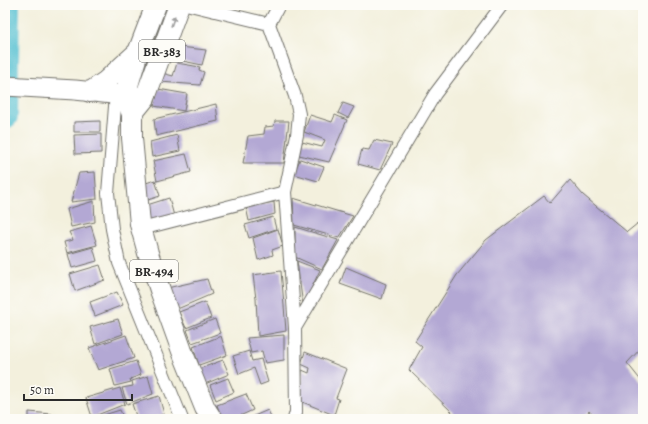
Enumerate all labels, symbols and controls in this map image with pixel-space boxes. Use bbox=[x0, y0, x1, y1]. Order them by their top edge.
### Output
one-way arrow bbox=[170, 15, 176, 27]
road number: BR-383 bbox=[139, 40, 185, 62]
road number: BR-494 bbox=[130, 260, 178, 282]
scale bar bbox=[24, 376, 132, 402]
text: 50 m bbox=[30, 382, 54, 398]

